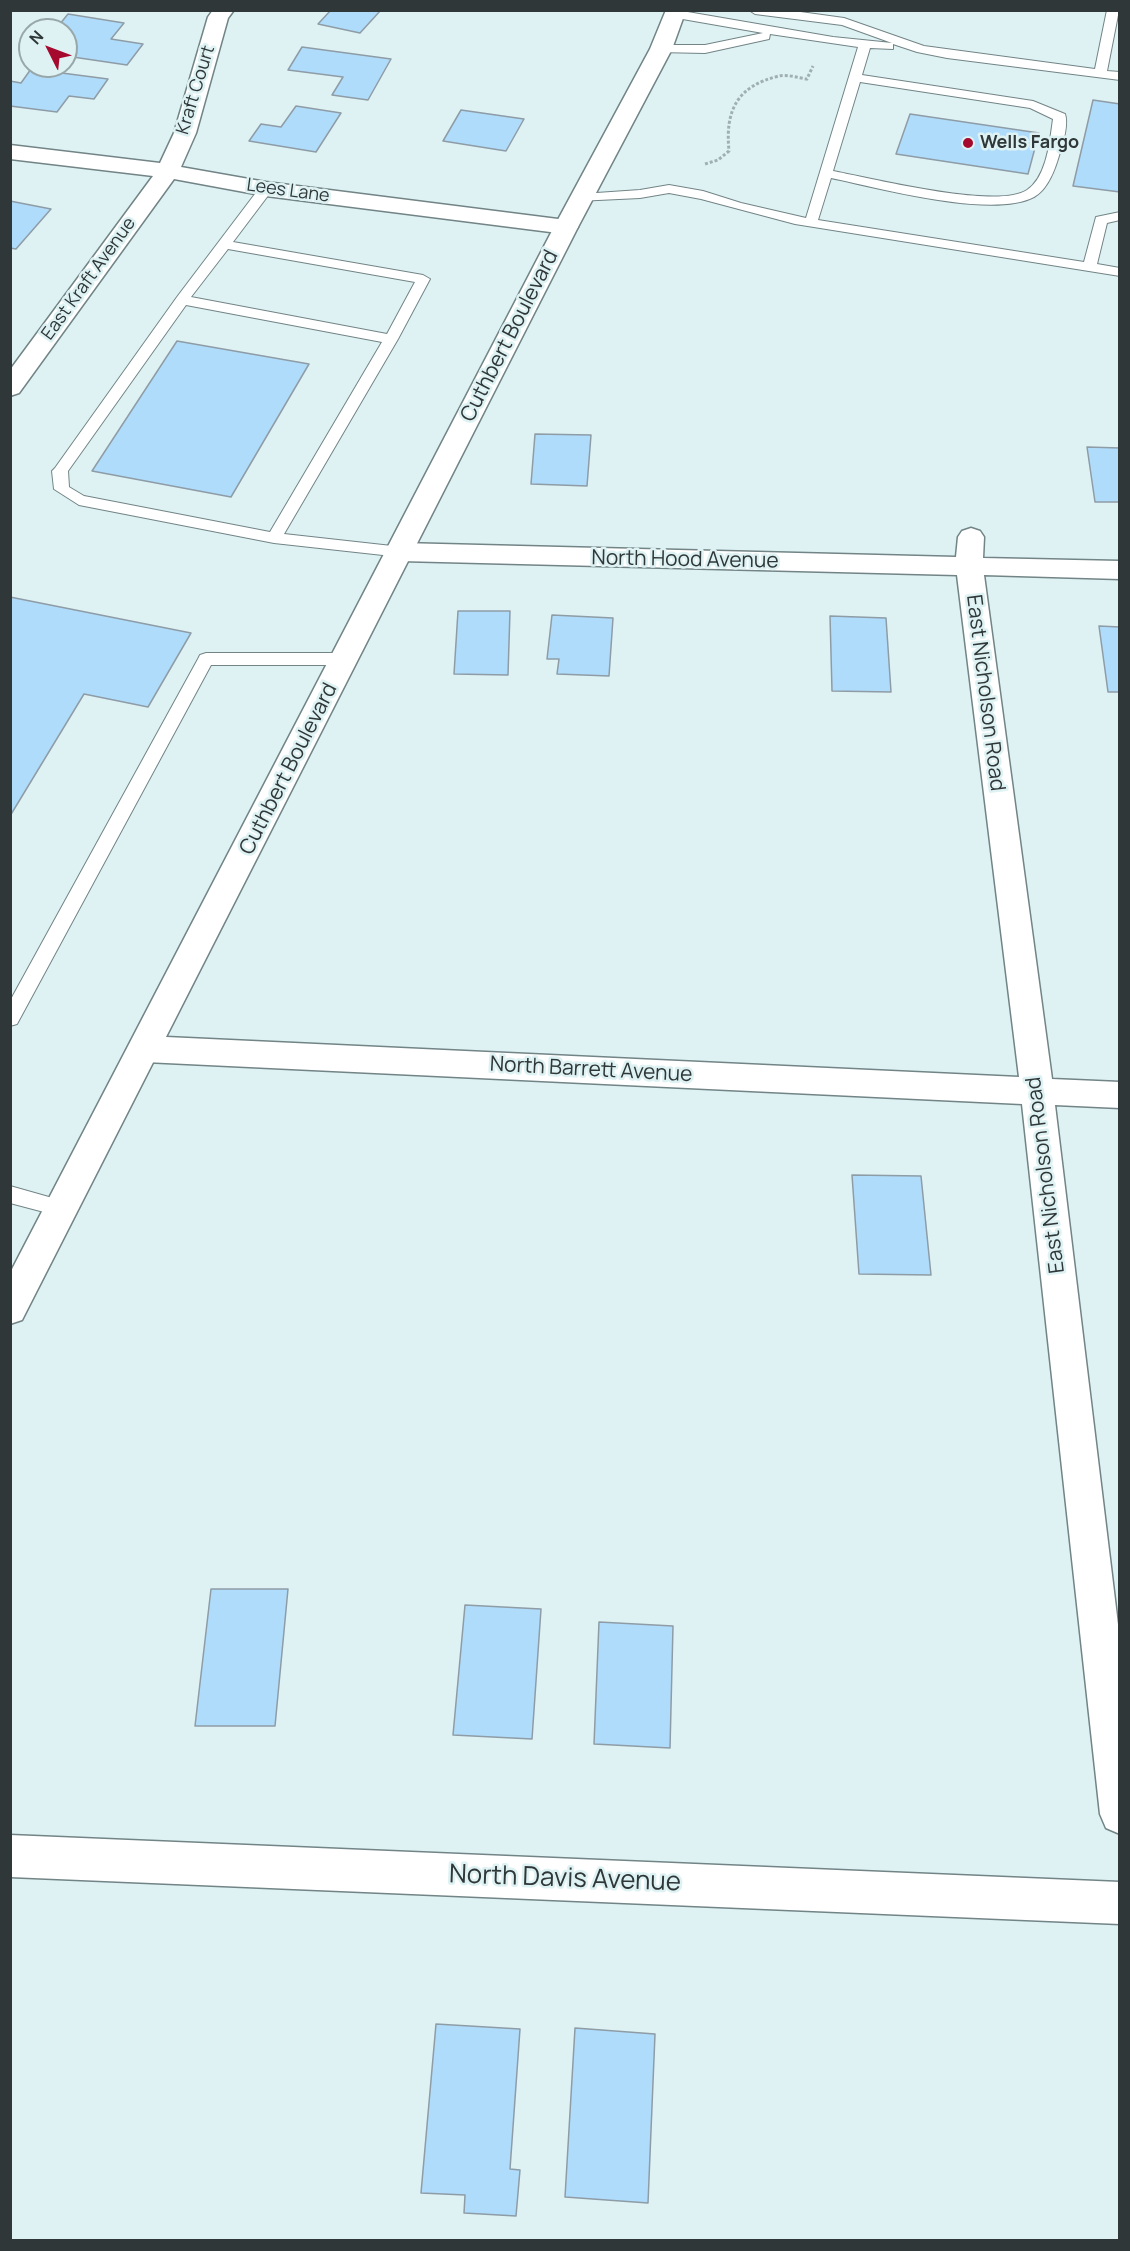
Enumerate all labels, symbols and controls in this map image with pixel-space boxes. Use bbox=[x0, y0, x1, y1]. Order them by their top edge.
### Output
north arrow bbox=[18, 18, 78, 78]
text: N bbox=[24, 26, 48, 49]
street label: Kraft Court bbox=[172, 43, 220, 137]
place label: Wells Fargo bbox=[980, 132, 1079, 154]
marker: Wells Fargo bbox=[961, 136, 975, 150]
street label: Lees Lane bbox=[245, 174, 331, 208]
street label: East Kraft Avenue bbox=[37, 214, 141, 344]
street label: Cuthbert Boulevard bbox=[456, 246, 564, 426]
street label: North Hood Avenue bbox=[591, 546, 779, 574]
street label: East Nicholson Road bbox=[960, 593, 1010, 793]
street label: Cuthbert Boulevard bbox=[235, 679, 343, 859]
street label: North Barrett Avenue bbox=[489, 1052, 693, 1088]
street label: East Nicholson Road bbox=[1021, 1075, 1071, 1275]
street label: North Davis Avenue bbox=[448, 1859, 682, 1899]

